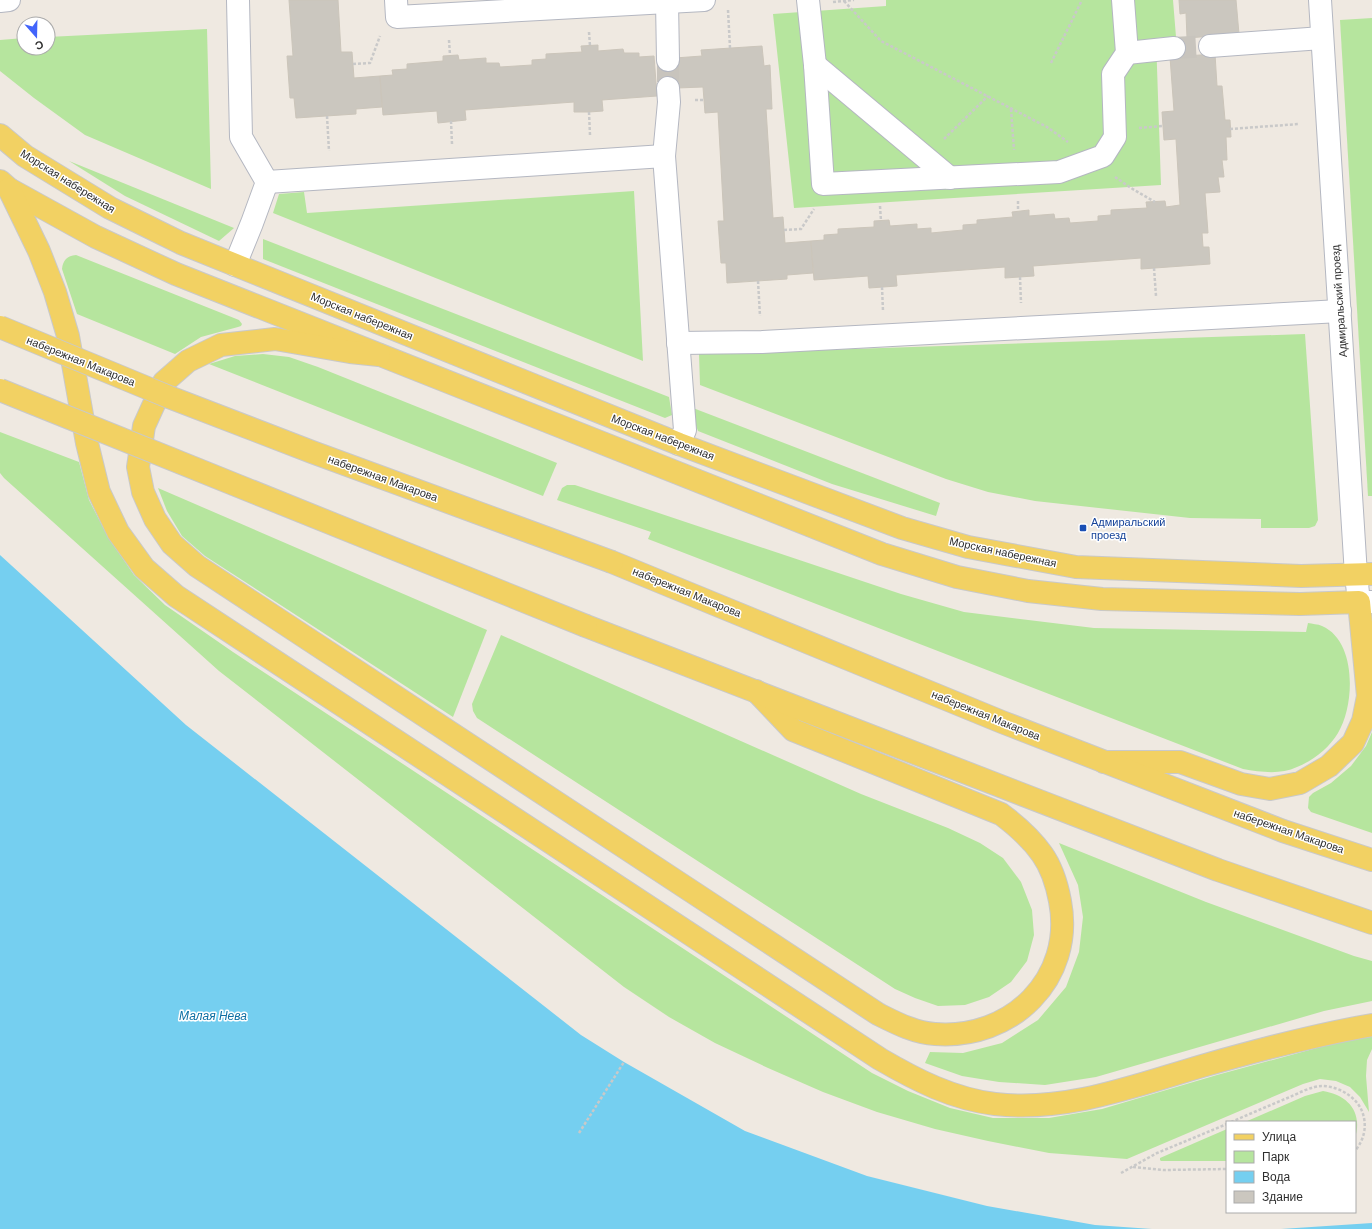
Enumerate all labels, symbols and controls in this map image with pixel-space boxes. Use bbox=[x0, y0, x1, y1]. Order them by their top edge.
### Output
north arrow bbox=[16, 16, 56, 56]
text: С bbox=[33, 37, 46, 53]
street label: Морская набережная bbox=[18, 146, 118, 216]
street label: Адмиральский проезд bbox=[1328, 244, 1350, 358]
street label: Морская набережная bbox=[309, 289, 415, 343]
street label: набережная Макарова bbox=[25, 333, 138, 389]
street label: Морская набережная bbox=[610, 411, 717, 463]
street label: набережная Макарова bbox=[326, 452, 441, 505]
place label: Адмиральский проезд bbox=[1091, 515, 1165, 542]
marker: Адмиральский проезд bbox=[1078, 523, 1088, 533]
street label: Морская набережная bbox=[948, 534, 1058, 570]
street label: набережная Макарова bbox=[631, 564, 744, 620]
street label: набережная Макарова bbox=[930, 687, 1043, 743]
street label: набережная Макарова bbox=[1232, 806, 1347, 857]
water label: Малая Нева bbox=[179, 1008, 247, 1024]
legend bbox=[1226, 1121, 1356, 1213]
text: Улица bbox=[1262, 1129, 1296, 1145]
text: Парк bbox=[1262, 1149, 1290, 1165]
text: Вода bbox=[1262, 1169, 1290, 1185]
text: Здание bbox=[1262, 1189, 1303, 1205]

